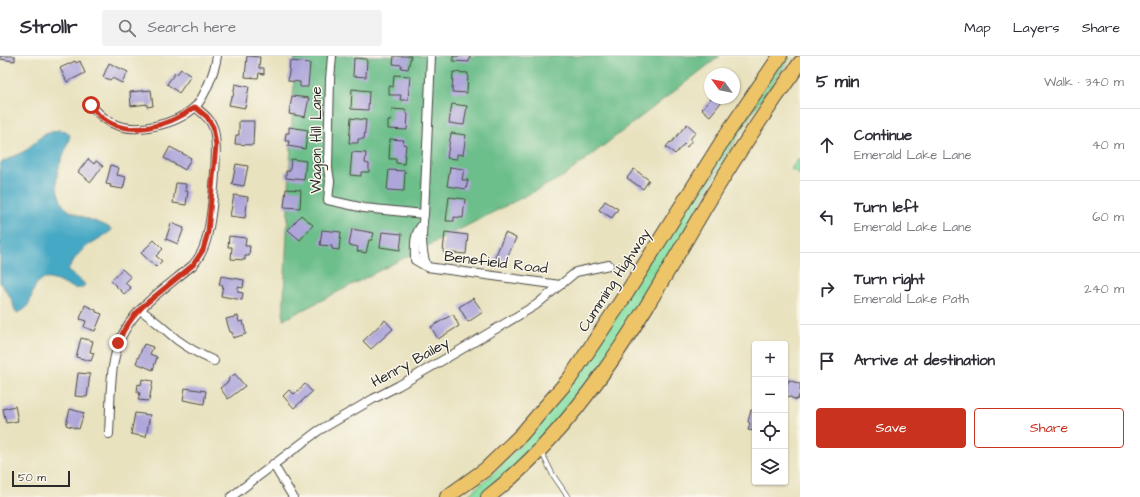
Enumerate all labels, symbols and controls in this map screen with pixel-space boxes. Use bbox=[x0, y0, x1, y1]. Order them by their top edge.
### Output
search box bbox=[102, 10, 382, 46]
text: Strollr bbox=[20, 14, 78, 41]
icon: search bbox=[116, 17, 138, 39]
text: Search here bbox=[148, 17, 236, 38]
text: Map bbox=[964, 18, 991, 38]
text: Layers bbox=[1013, 18, 1060, 38]
text: Share bbox=[1082, 18, 1120, 38]
north arrow bbox=[704, 68, 740, 104]
text: 5 min bbox=[816, 70, 859, 94]
text: Walk · 340 m bbox=[1044, 73, 1124, 91]
street label: Wagon Hill Lane bbox=[306, 86, 328, 194]
route start bbox=[82, 96, 100, 114]
text: Continue bbox=[854, 125, 912, 146]
icon: ahead bbox=[816, 134, 838, 156]
text: 40 m bbox=[1092, 136, 1124, 154]
text: Emerald Lake Lane bbox=[854, 146, 972, 164]
text: Turn left bbox=[854, 197, 918, 218]
icon: left bbox=[816, 206, 838, 228]
text: 60 m bbox=[1092, 208, 1124, 226]
text: Emerald Lake Lane bbox=[854, 218, 972, 236]
street label: Cumming Highway bbox=[573, 224, 657, 337]
street label: Benefield Road bbox=[443, 246, 549, 279]
text: Turn right bbox=[854, 269, 925, 290]
icon: right bbox=[816, 278, 838, 300]
text: 240 m bbox=[1084, 280, 1124, 298]
text: Emerald Lake Path bbox=[854, 290, 969, 308]
street label: Henry Bailey bbox=[367, 332, 454, 393]
route end bbox=[109, 334, 127, 352]
map controls bbox=[752, 341, 788, 485]
button: + bbox=[752, 341, 788, 377]
icon: arrive bbox=[816, 350, 838, 372]
text: Arrive at destination bbox=[854, 350, 995, 371]
button: − bbox=[752, 377, 788, 413]
button: Save bbox=[816, 408, 966, 448]
button: Share bbox=[974, 408, 1124, 448]
button: locate bbox=[752, 413, 788, 449]
button: layers bbox=[752, 449, 788, 485]
scale bar bbox=[12, 469, 70, 488]
text: 50 m bbox=[18, 470, 46, 485]

